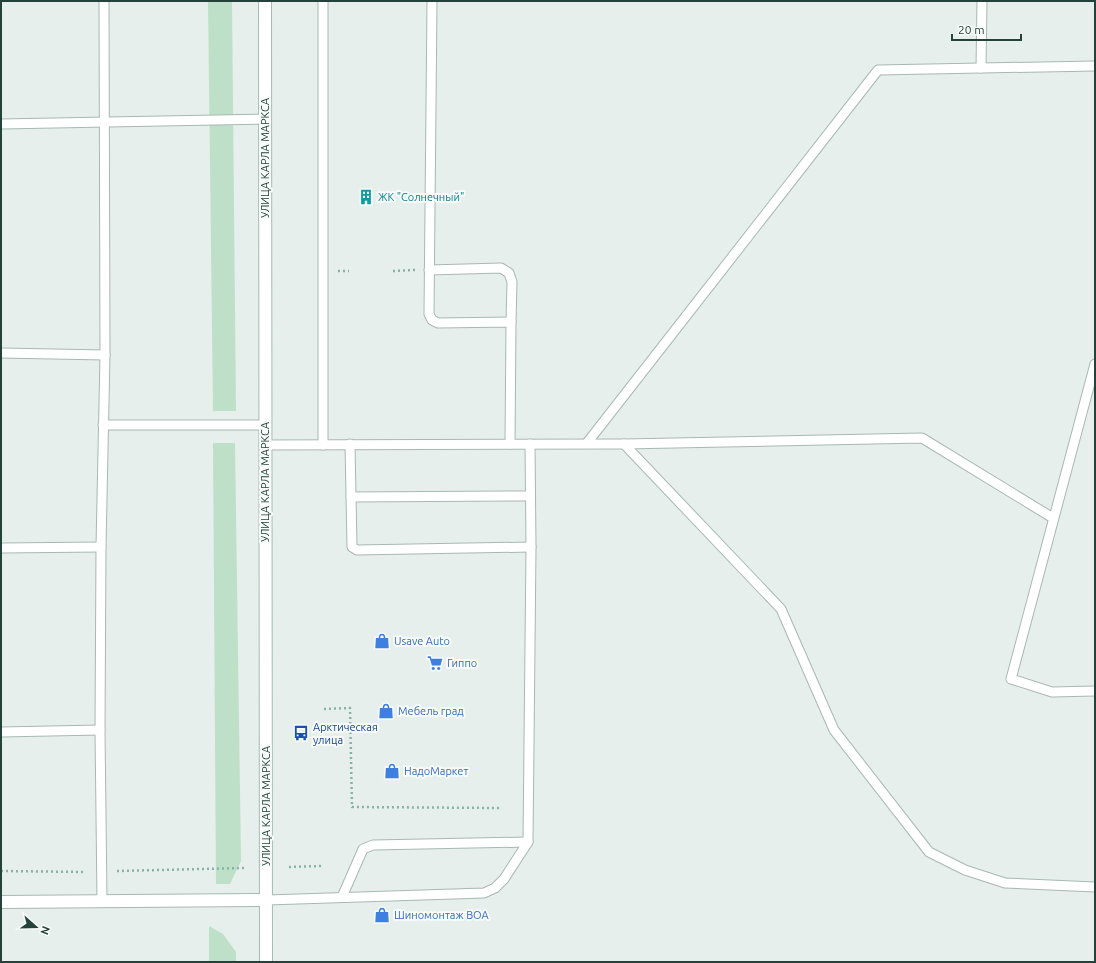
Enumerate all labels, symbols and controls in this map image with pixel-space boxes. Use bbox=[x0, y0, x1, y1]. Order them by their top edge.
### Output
scale bar bbox=[952, 16, 1021, 42]
text: 20 m bbox=[958, 23, 985, 36]
street label: УЛИЦА КАРЛА МАРКСА bbox=[259, 97, 271, 218]
building icon: ЖК "Солнечный" bbox=[357, 188, 375, 206]
place label: ЖК "Солнечный" bbox=[378, 191, 464, 203]
street label: УЛИЦА КАРЛА МАРКСА bbox=[259, 421, 271, 542]
shop icon: Usave Auto bbox=[373, 632, 391, 650]
place label: Usave Auto bbox=[394, 635, 450, 647]
supermarket icon: Гиппо bbox=[426, 654, 444, 672]
place label: Гиппо bbox=[447, 657, 477, 669]
shop icon: Мебель град bbox=[377, 702, 395, 720]
place label: Мебель град bbox=[398, 705, 464, 717]
place label: Арктическая улица bbox=[313, 721, 378, 746]
bus stop icon: Арктическая улица bbox=[292, 724, 310, 742]
street label: УЛИЦА КАРЛА МАРКСА bbox=[260, 745, 272, 866]
shop icon: НадоМаркет bbox=[383, 762, 401, 780]
place label: НадоМаркет bbox=[404, 765, 468, 777]
shop icon: Шиномонтаж ВОА bbox=[373, 906, 391, 924]
north arrow bbox=[16, 907, 56, 947]
place label: Шиномонтаж ВОА bbox=[394, 909, 490, 921]
text: N bbox=[38, 925, 52, 936]

